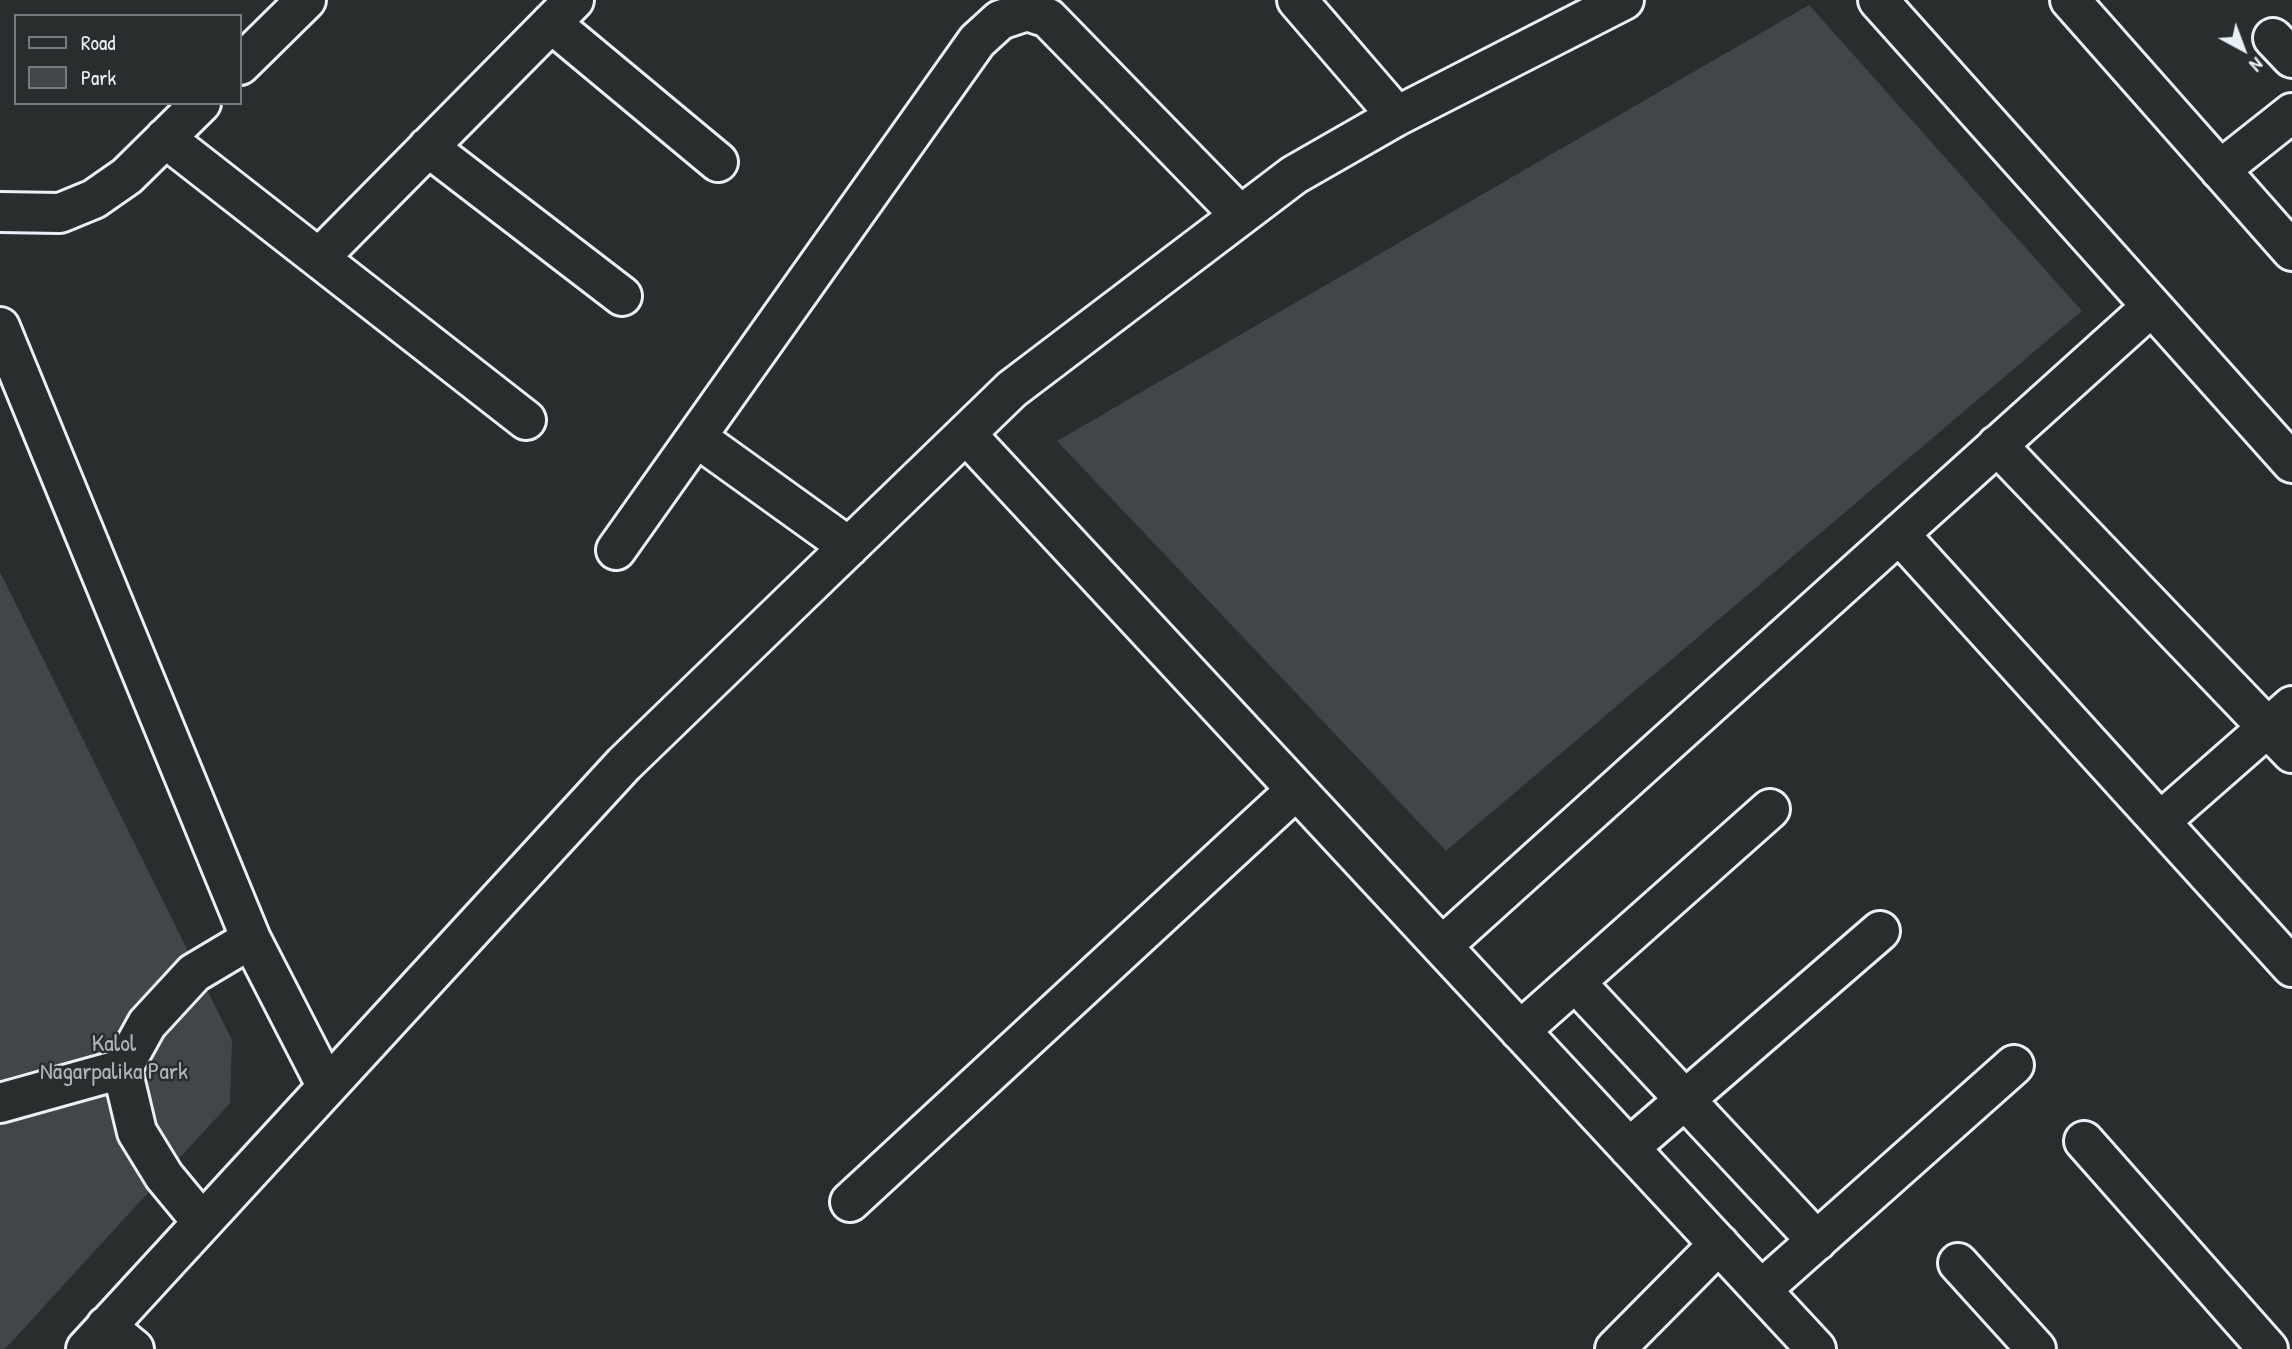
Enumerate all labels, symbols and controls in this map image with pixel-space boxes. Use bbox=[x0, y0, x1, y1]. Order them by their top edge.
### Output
legend bbox=[14, 14, 242, 105]
north arrow bbox=[2208, 14, 2278, 84]
text: Road bbox=[81, 28, 115, 57]
text: N bbox=[2244, 52, 2269, 78]
text: Park bbox=[81, 63, 116, 92]
park label: Kalol Nagarpalika Park bbox=[40, 1031, 188, 1087]

